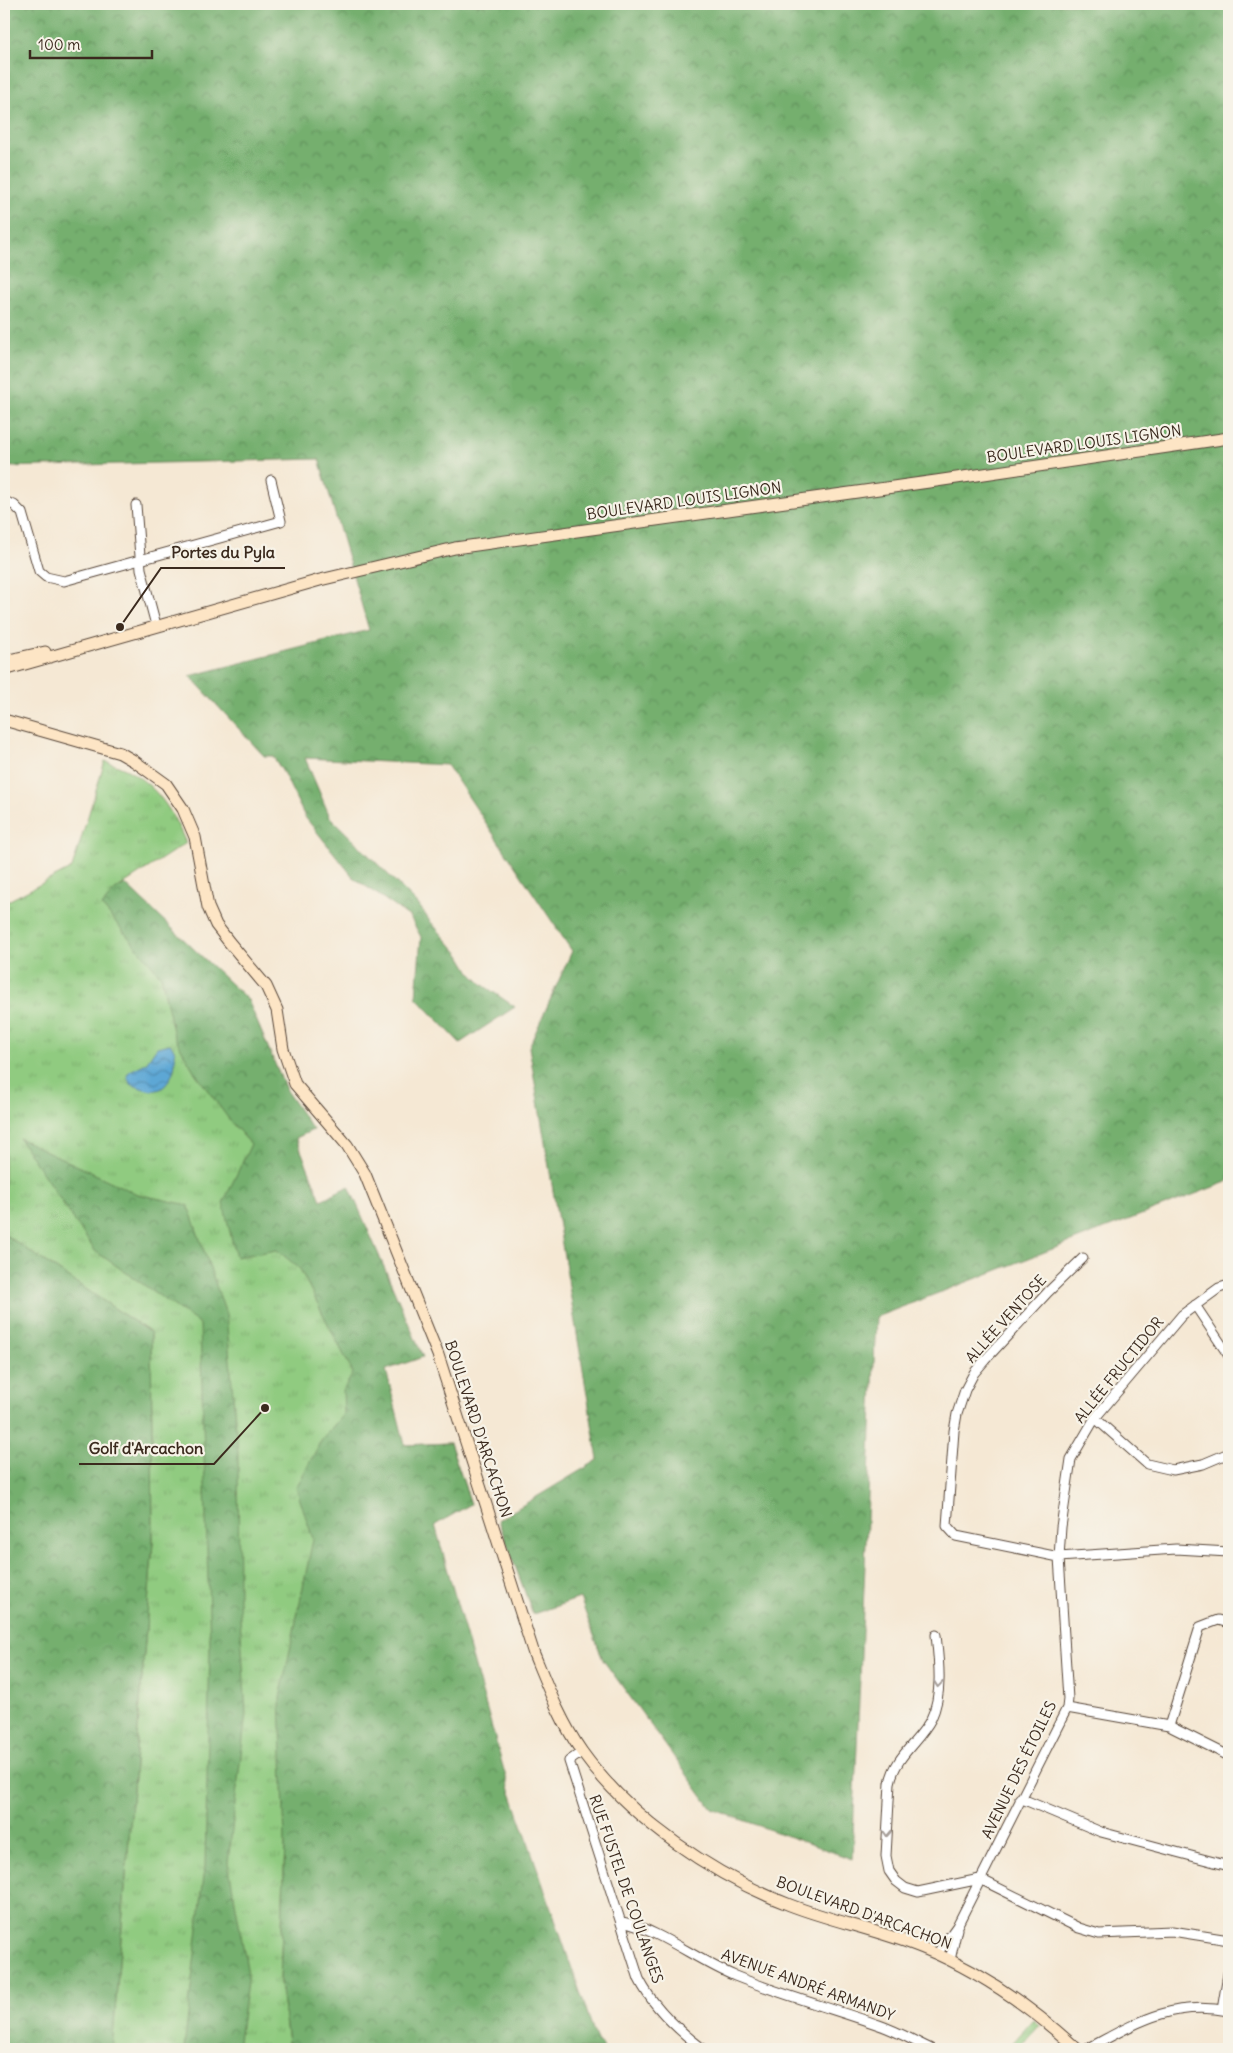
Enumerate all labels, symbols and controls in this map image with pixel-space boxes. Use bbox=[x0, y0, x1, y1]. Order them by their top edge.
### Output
scale bar bbox=[30, 28, 152, 60]
text: 100 m bbox=[38, 35, 80, 54]
street label: BOULEVARD LOUIS LIGNON bbox=[985, 420, 1183, 467]
street label: BOULEVARD LOUIS LIGNON bbox=[585, 477, 783, 524]
callout: Portes du Pyla bbox=[161, 537, 285, 568]
text: Portes du Pyla bbox=[171, 542, 275, 563]
street label: ALLÉE VENTOSE bbox=[961, 1271, 1050, 1367]
street label: ALLÉE FRUCTIDOR bbox=[1070, 1312, 1168, 1427]
street label: BOULEVARD D'ARCACHON bbox=[441, 1338, 516, 1520]
callout: Golf d'Arcachon bbox=[79, 1433, 214, 1464]
text: Golf d'Arcachon bbox=[89, 1438, 203, 1458]
one-way arrow bbox=[933, 1680, 944, 1688]
street label: AVENUE DES ÉTOILES bbox=[977, 1698, 1060, 1842]
street label: RUE FUSTEL DE COULANGES bbox=[585, 1792, 668, 1986]
one-way arrow bbox=[882, 1829, 893, 1837]
street label: BOULEVARD D'ARCACHON bbox=[774, 1872, 954, 1953]
street label: AVENUE ANDRÉ ARMANDY bbox=[719, 1944, 898, 2025]

